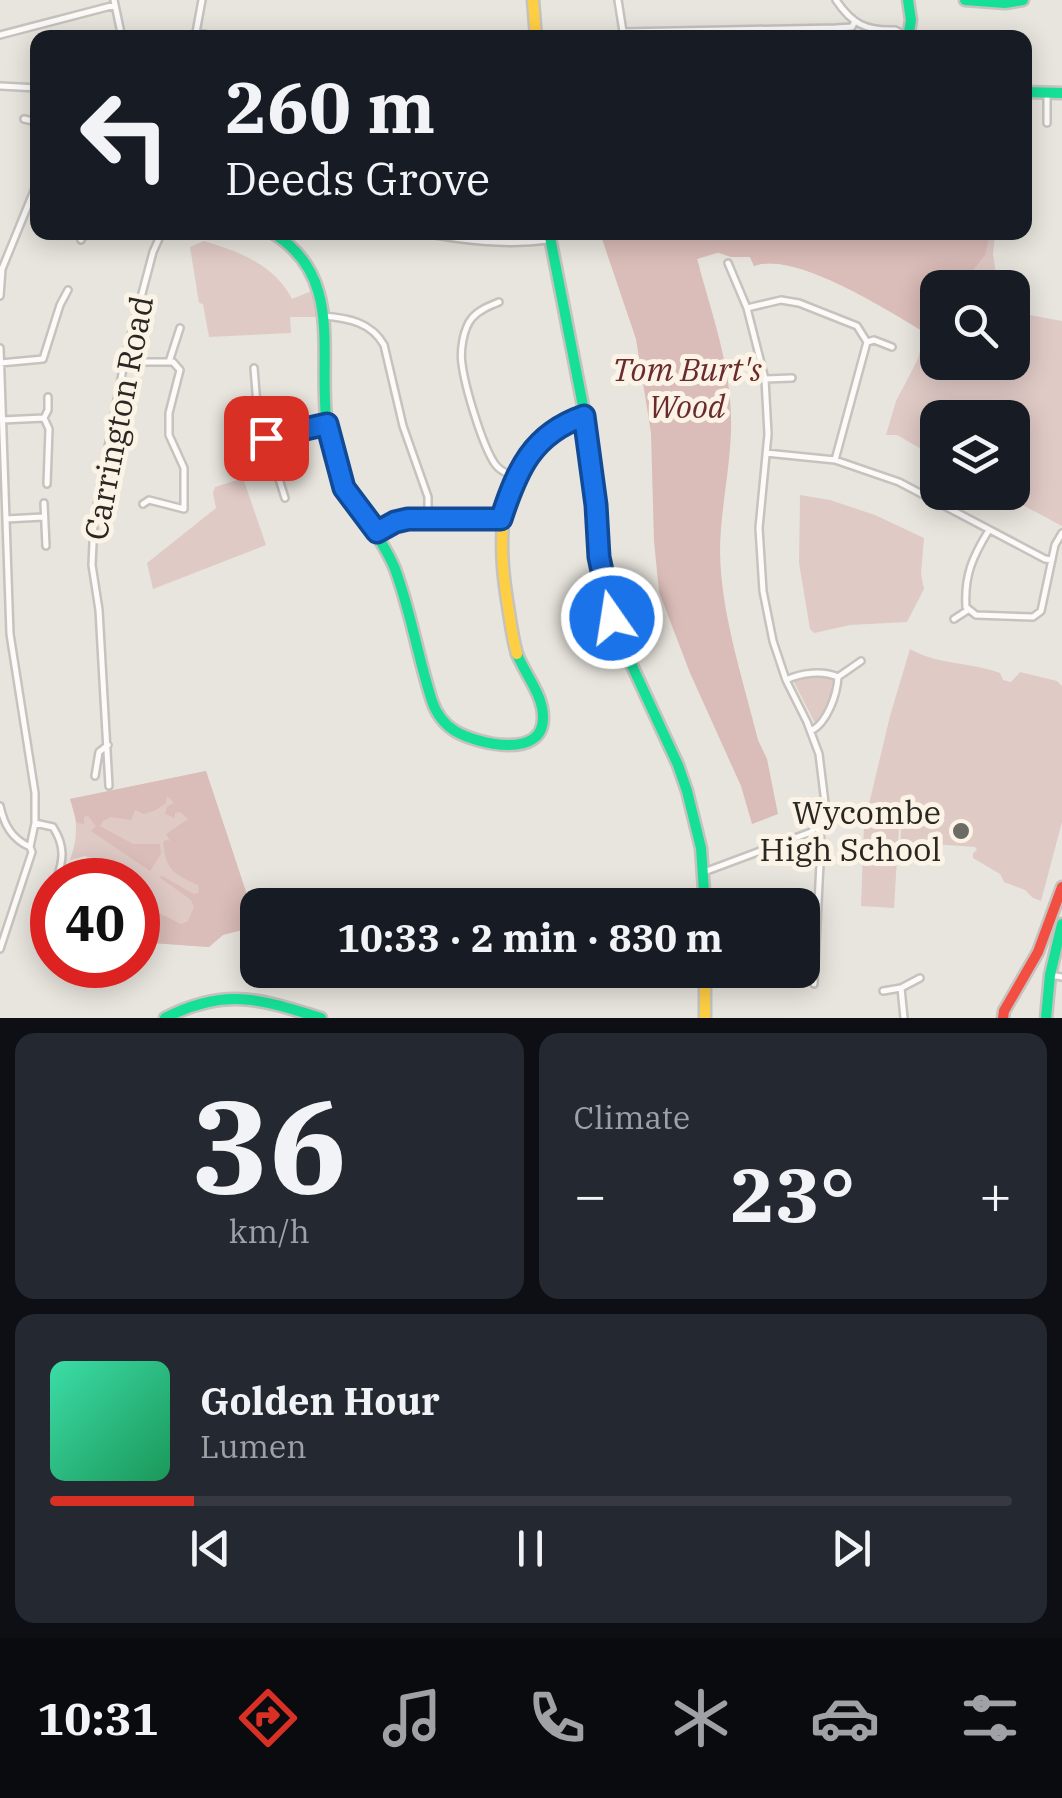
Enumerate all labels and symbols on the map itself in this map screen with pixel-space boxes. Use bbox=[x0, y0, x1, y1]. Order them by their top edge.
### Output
street label: Carrington Road bbox=[74, 292, 162, 543]
park label: Tom Burt's Wood bbox=[612, 348, 762, 427]
pin bbox=[224, 396, 309, 481]
position arrow bbox=[560, 566, 664, 670]
place label: Wycombe High School bbox=[760, 791, 941, 870]
marker: Wycombe High School bbox=[950, 820, 972, 842]
speed limit sign: 40 bbox=[30, 858, 160, 988]

